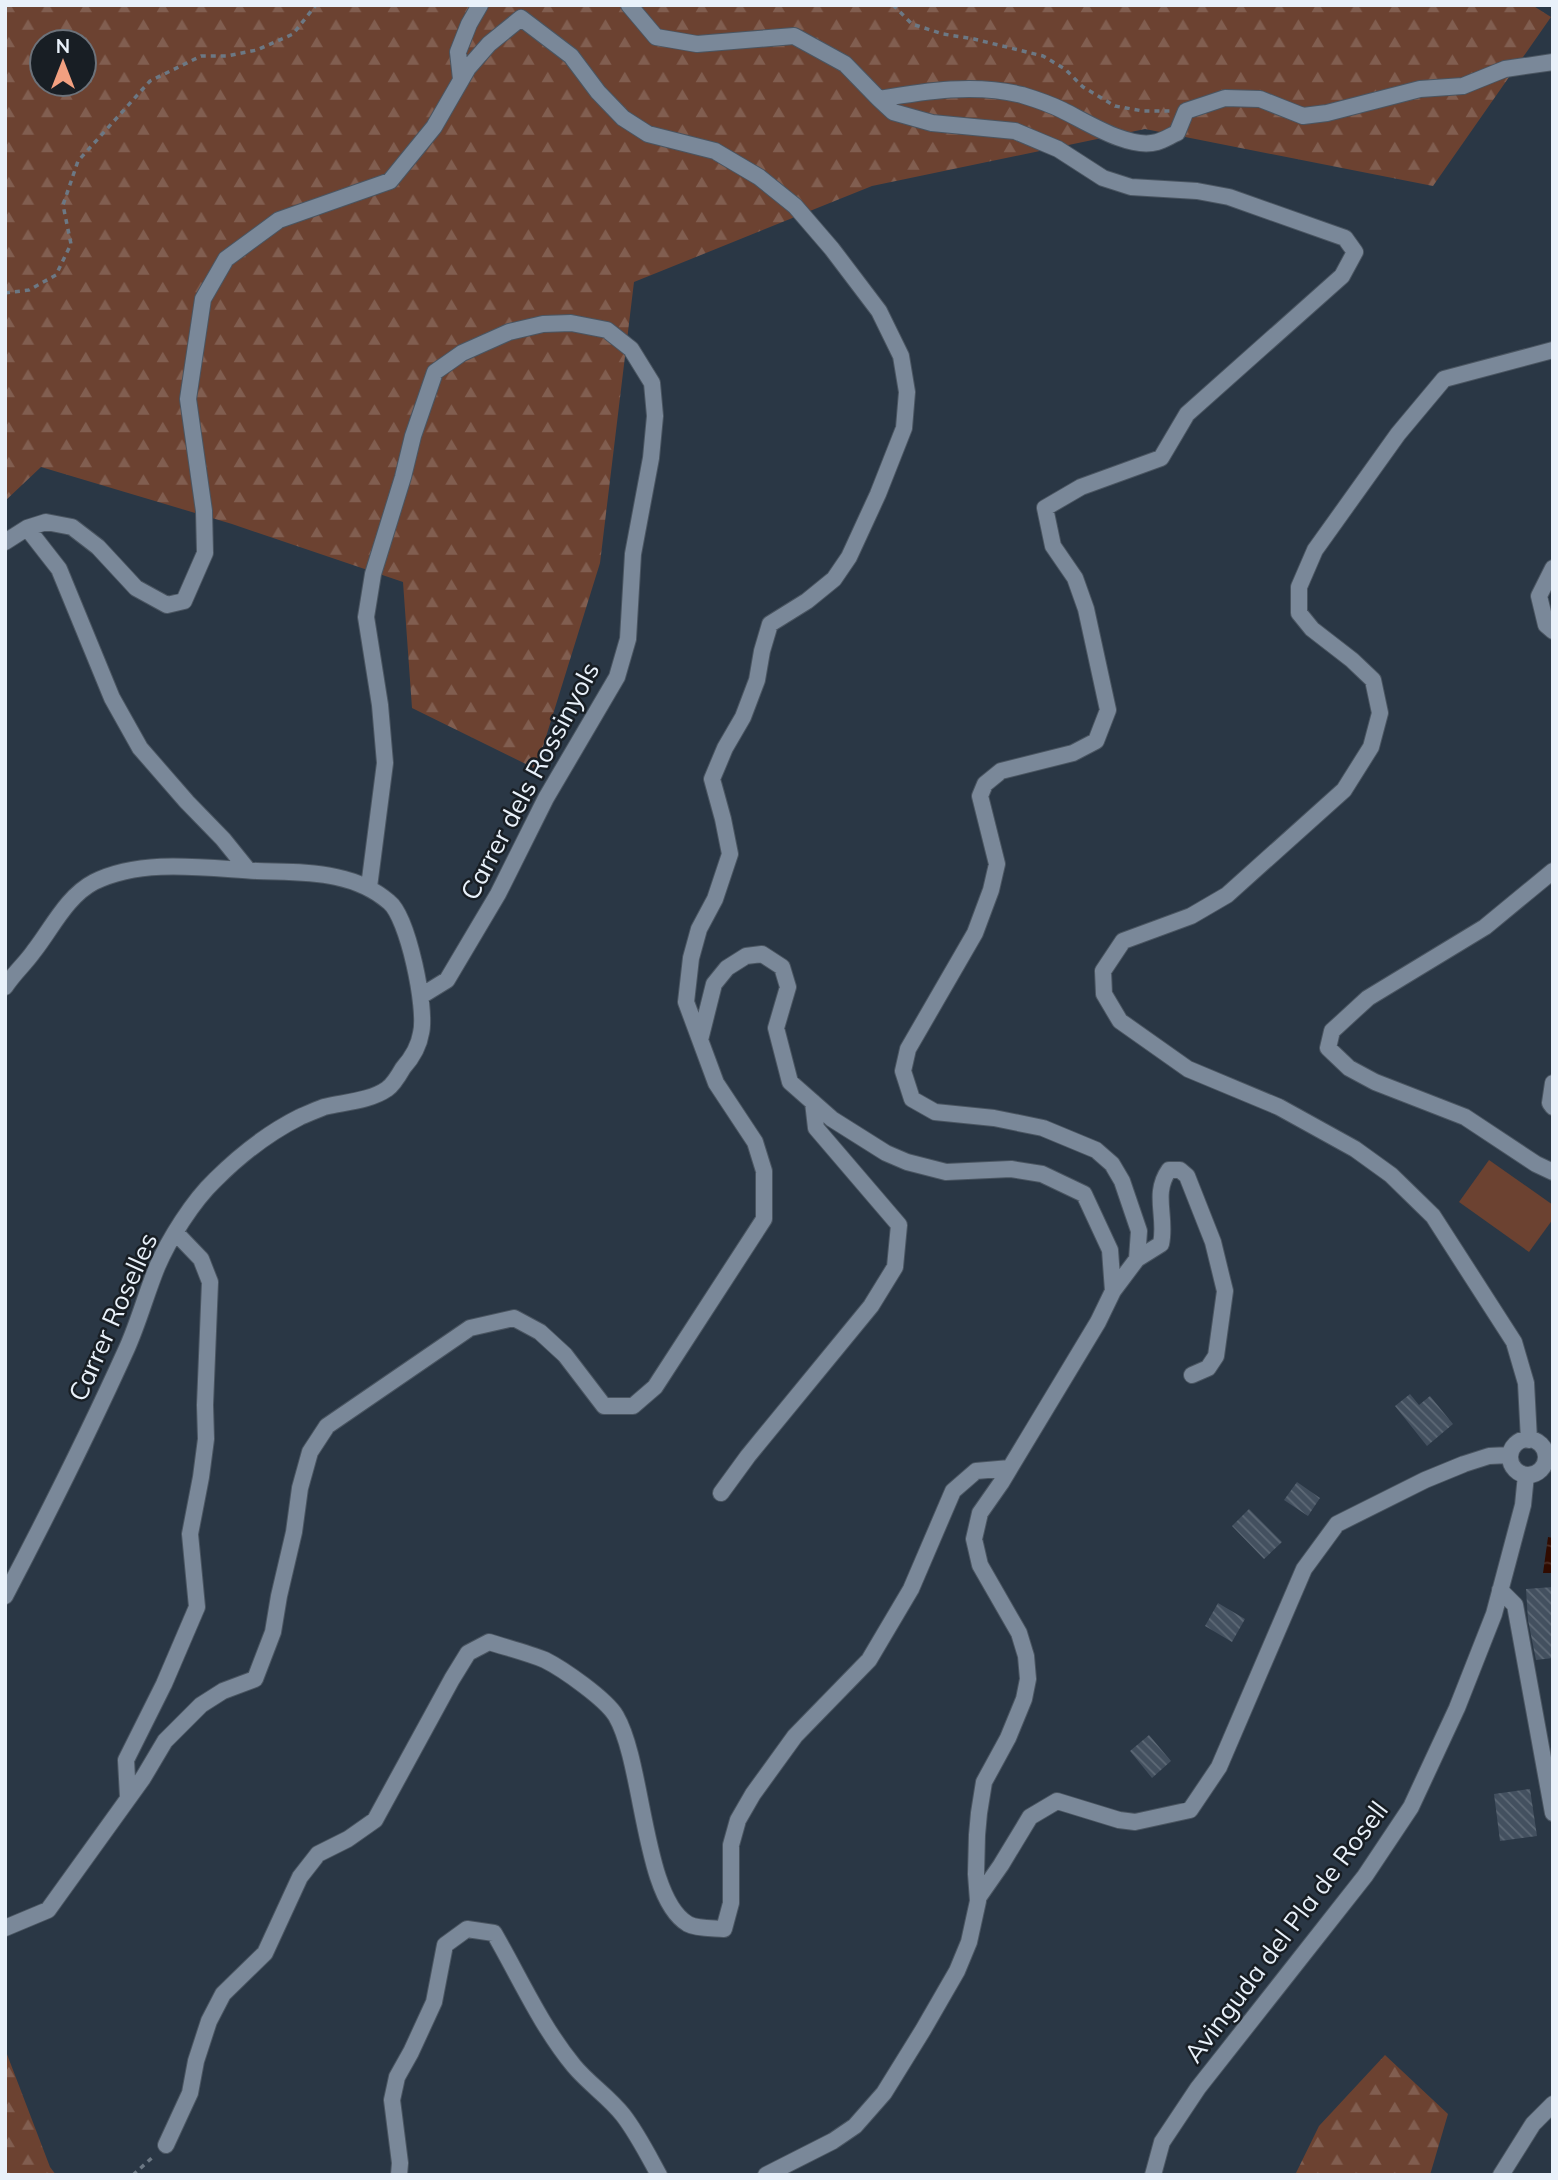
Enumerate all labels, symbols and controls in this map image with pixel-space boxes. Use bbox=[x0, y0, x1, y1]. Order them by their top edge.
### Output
north arrow bbox=[28, 28, 98, 98]
text: N bbox=[56, 34, 70, 58]
street label: Carrer dels Rossinyols bbox=[453, 656, 606, 905]
street label: Carrer Roselles bbox=[61, 1227, 164, 1406]
street label: Avinguda del Pla de Rosell bbox=[1176, 1794, 1395, 2069]

